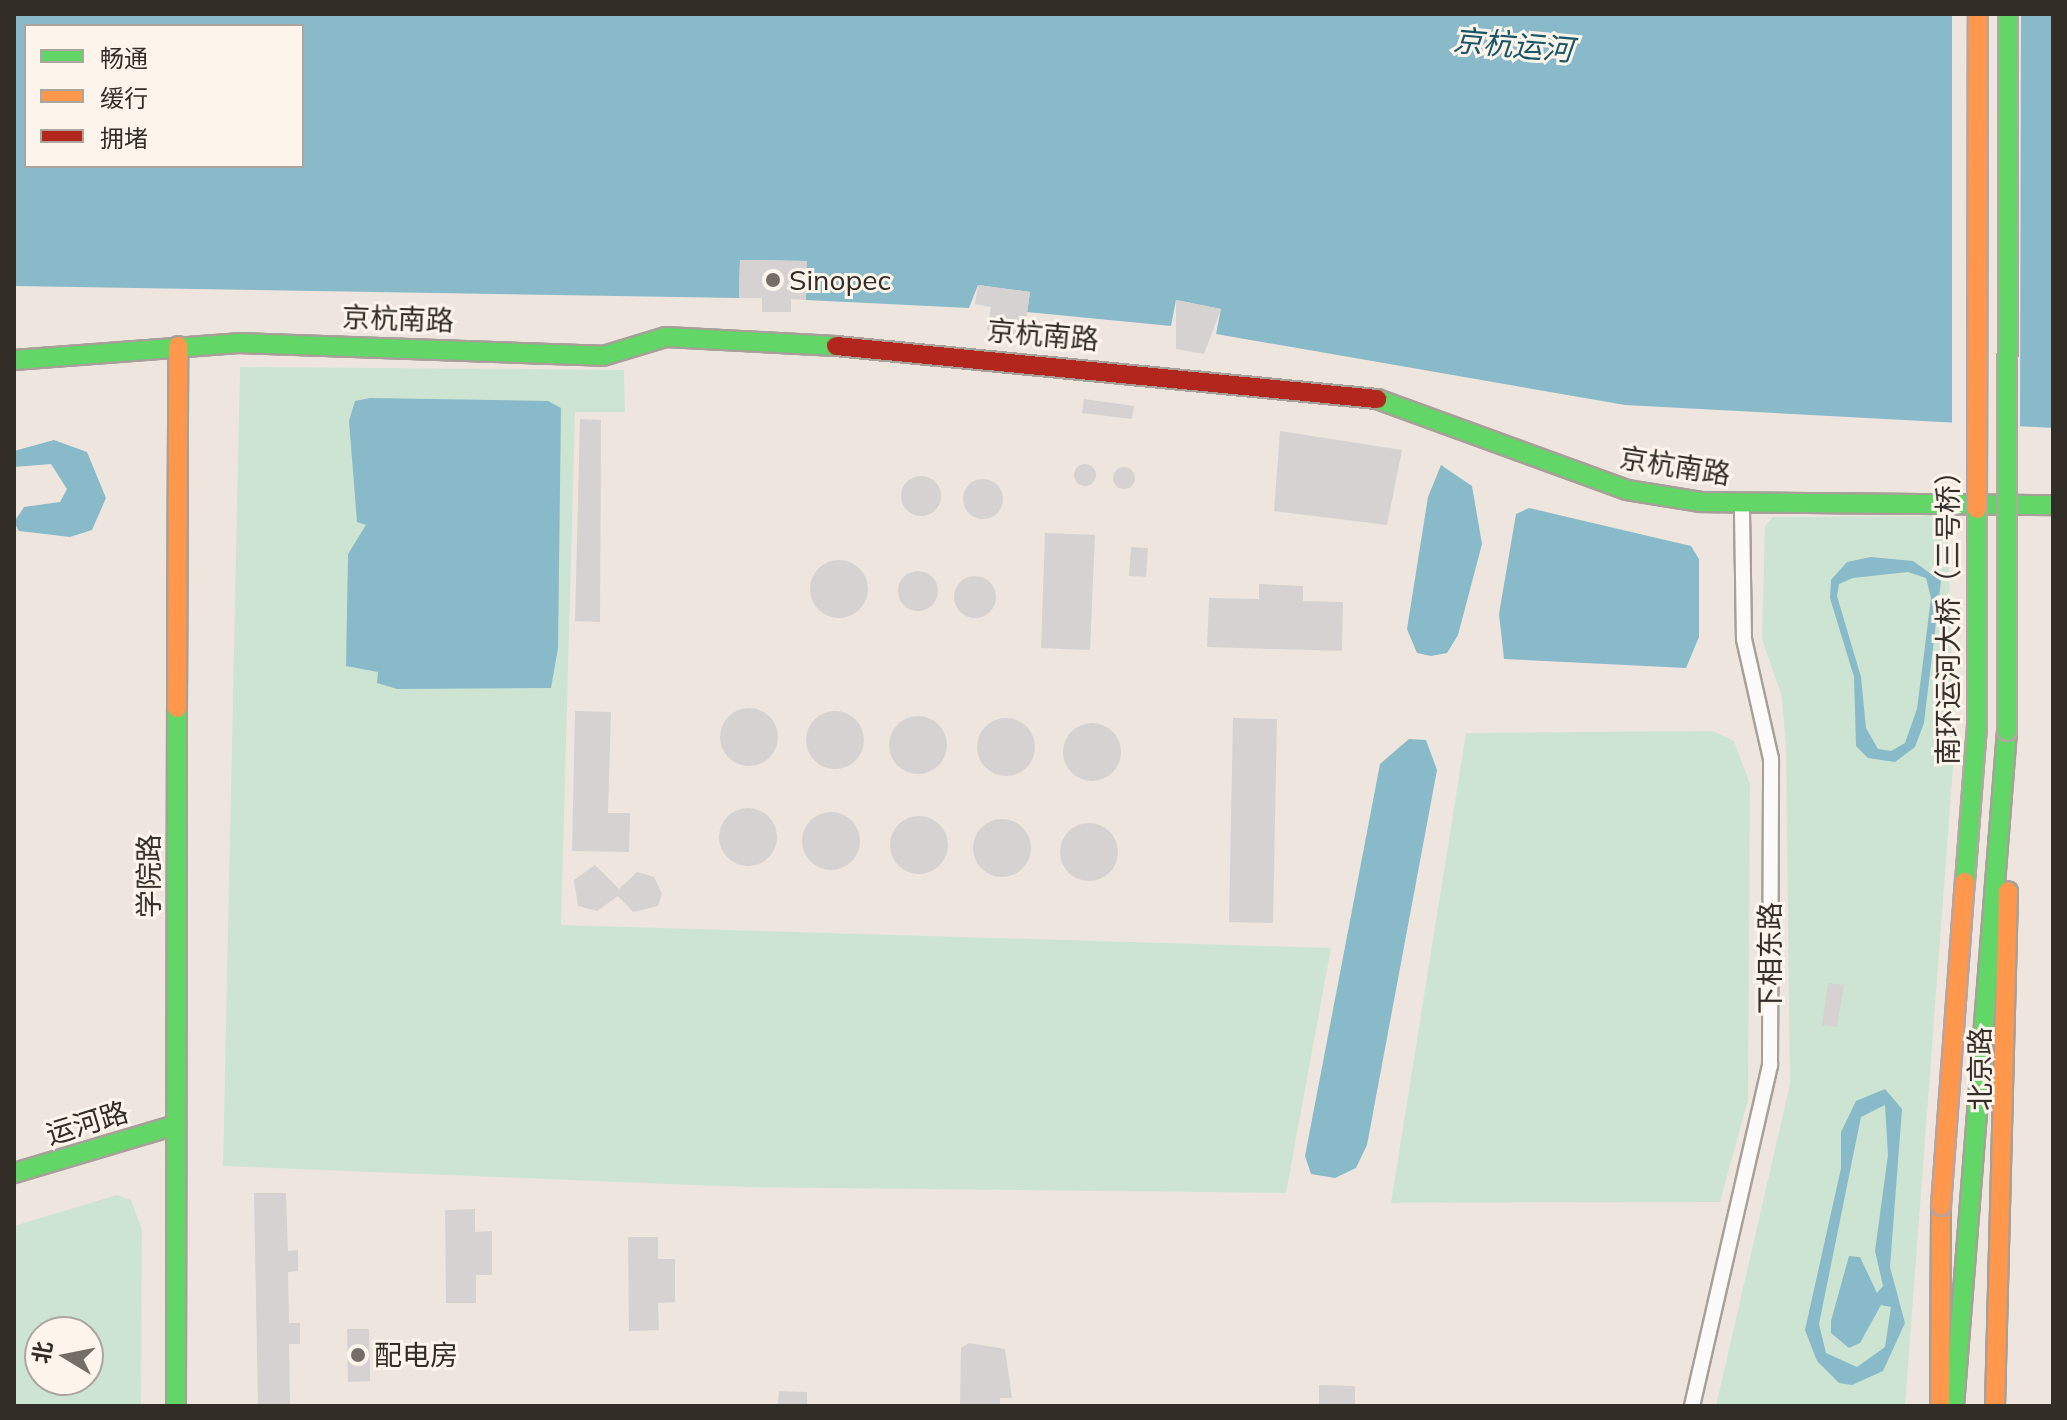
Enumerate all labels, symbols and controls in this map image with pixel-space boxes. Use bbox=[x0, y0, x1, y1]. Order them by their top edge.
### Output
water label: 京杭运河 bbox=[1452, 22, 1574, 68]
legend bbox=[24, 24, 304, 168]
text: 畅通 bbox=[100, 43, 148, 73]
text: 缓行 bbox=[100, 83, 148, 113]
text: 拥堵 bbox=[100, 123, 148, 153]
place label: Sinopec bbox=[789, 263, 891, 297]
marker: Sinopec bbox=[764, 271, 782, 289]
street label: 京杭南路 bbox=[341, 300, 455, 338]
street label: 京杭南路 bbox=[986, 313, 1100, 357]
street label: 京杭南路 bbox=[1617, 441, 1733, 491]
street label: 南环运河大桥（三号桥） bbox=[1931, 457, 1965, 765]
street label: 学院路 bbox=[132, 834, 166, 918]
street label: 下相东路 bbox=[1753, 902, 1787, 1014]
street label: 北京路 bbox=[1963, 1027, 1997, 1111]
street label: 运河路 bbox=[42, 1095, 132, 1151]
north arrow bbox=[24, 1316, 104, 1396]
place label: 配电房 bbox=[374, 1338, 458, 1372]
text: 北 bbox=[27, 1339, 58, 1365]
marker: 配电房 bbox=[349, 1346, 367, 1364]

